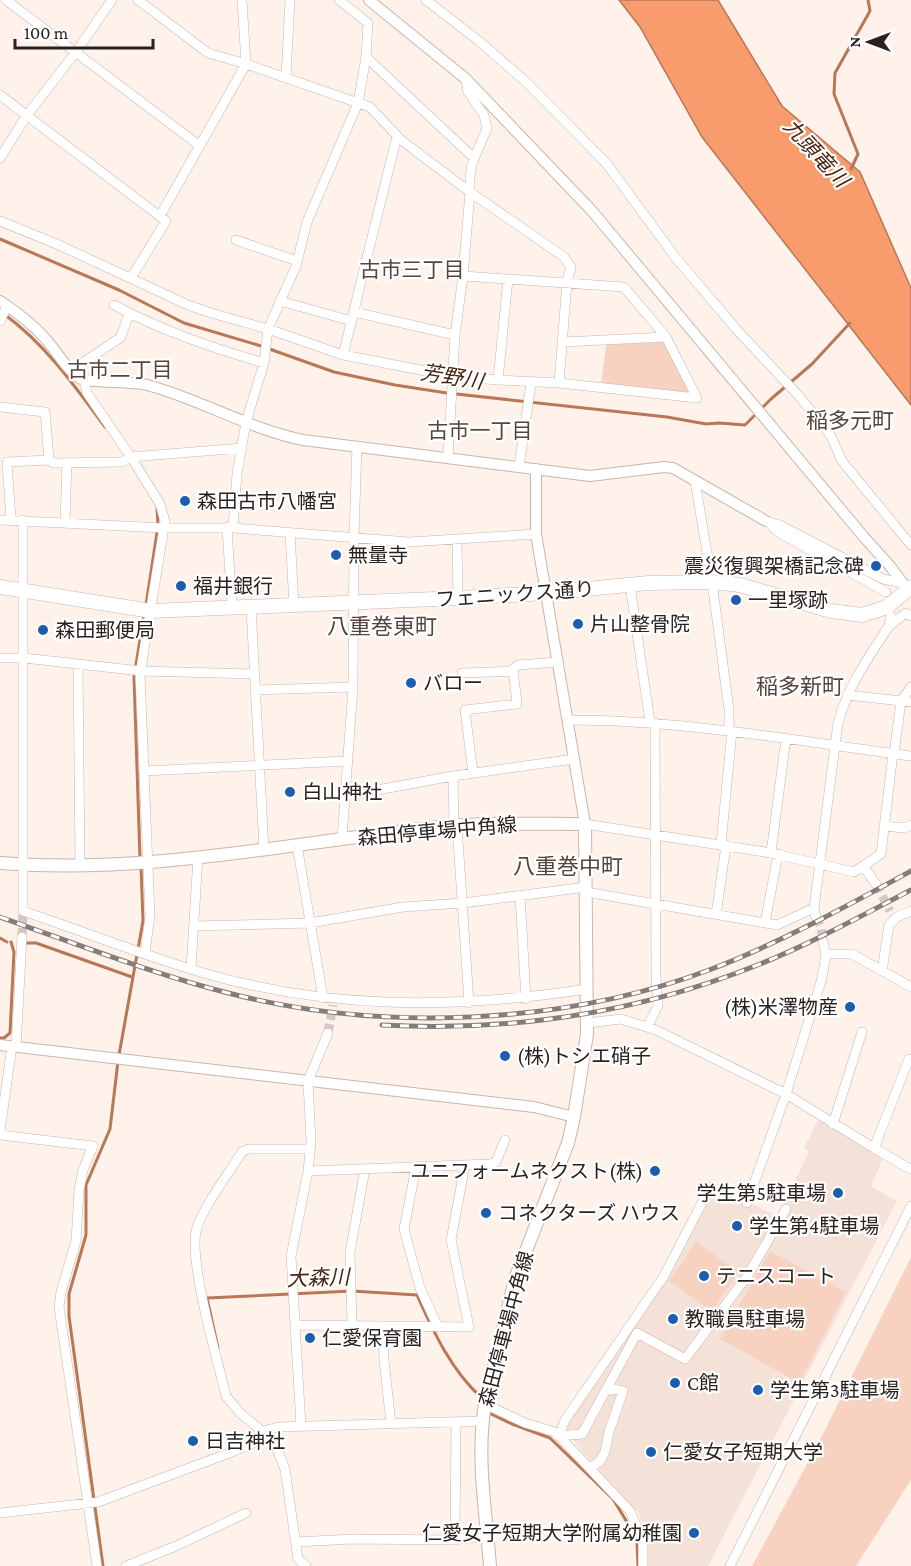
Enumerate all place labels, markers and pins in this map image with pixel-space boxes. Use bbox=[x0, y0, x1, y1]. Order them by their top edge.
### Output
place label: 森田古市八幡宮 bbox=[197, 490, 337, 512]
marker: 森田古市八幡宮 bbox=[178, 494, 192, 508]
place label: 無量寺 bbox=[348, 544, 408, 566]
marker: 無量寺 bbox=[329, 548, 343, 562]
place label: 震災復興架橋記念碑 bbox=[684, 555, 864, 577]
marker: 震災復興架橋記念碑 bbox=[869, 559, 883, 573]
place label: 福井銀行 bbox=[193, 575, 273, 597]
marker: 福井銀行 bbox=[174, 579, 188, 593]
place label: 一里塚跡 bbox=[748, 589, 828, 611]
marker: 一里塚跡 bbox=[729, 593, 743, 607]
place label: 片山整骨院 bbox=[590, 613, 690, 635]
marker: 片山整骨院 bbox=[571, 617, 585, 631]
place label: 森田郵便局 bbox=[55, 619, 155, 641]
marker: 森田郵便局 bbox=[36, 623, 50, 637]
place label: バロー bbox=[423, 672, 483, 694]
marker: バロー bbox=[404, 676, 418, 690]
place label: 白山神社 bbox=[302, 781, 382, 803]
marker: 白山神社 bbox=[283, 785, 297, 799]
place label: (株)米澤物産 bbox=[724, 996, 838, 1019]
marker: (株)米澤物産 bbox=[843, 1000, 857, 1014]
place label: (株)トシエ硝子 bbox=[517, 1045, 651, 1068]
marker: (株)トシエ硝子 bbox=[498, 1049, 512, 1063]
place label: ユニフォームネクスト(株) bbox=[410, 1160, 643, 1183]
marker: ユニフォームネクスト(株) bbox=[648, 1164, 662, 1178]
place label: 学生第5駐車場 bbox=[697, 1182, 826, 1204]
marker: 学生第5駐車場 bbox=[831, 1186, 845, 1200]
place label: コネクターズ ハウス bbox=[498, 1202, 680, 1224]
marker: コネクターズ ハウス bbox=[479, 1206, 493, 1220]
place label: 学生第4駐車場 bbox=[749, 1215, 879, 1237]
marker: 学生第4駐車場 bbox=[730, 1219, 744, 1233]
place label: テニスコート bbox=[716, 1265, 836, 1287]
marker: テニスコート bbox=[697, 1269, 711, 1283]
place label: 教職員駐車場 bbox=[685, 1308, 805, 1330]
marker: 教職員駐車場 bbox=[666, 1312, 680, 1326]
place label: 仁愛保育園 bbox=[322, 1327, 422, 1349]
marker: 仁愛保育園 bbox=[303, 1331, 317, 1345]
place label: C館 bbox=[687, 1372, 719, 1394]
marker: C館 bbox=[668, 1376, 682, 1390]
place label: 学生第3駐車場 bbox=[770, 1379, 900, 1401]
marker: 学生第3駐車場 bbox=[751, 1383, 765, 1397]
place label: 日吉神社 bbox=[205, 1430, 285, 1452]
marker: 日吉神社 bbox=[186, 1434, 200, 1448]
place label: 仁愛女子短期大学 bbox=[663, 1441, 823, 1463]
marker: 仁愛女子短期大学 bbox=[644, 1445, 658, 1459]
place label: 仁愛女子短期大学附属幼稚園 bbox=[422, 1522, 682, 1544]
marker: 仁愛女子短期大学附属幼稚園 bbox=[687, 1526, 701, 1540]

